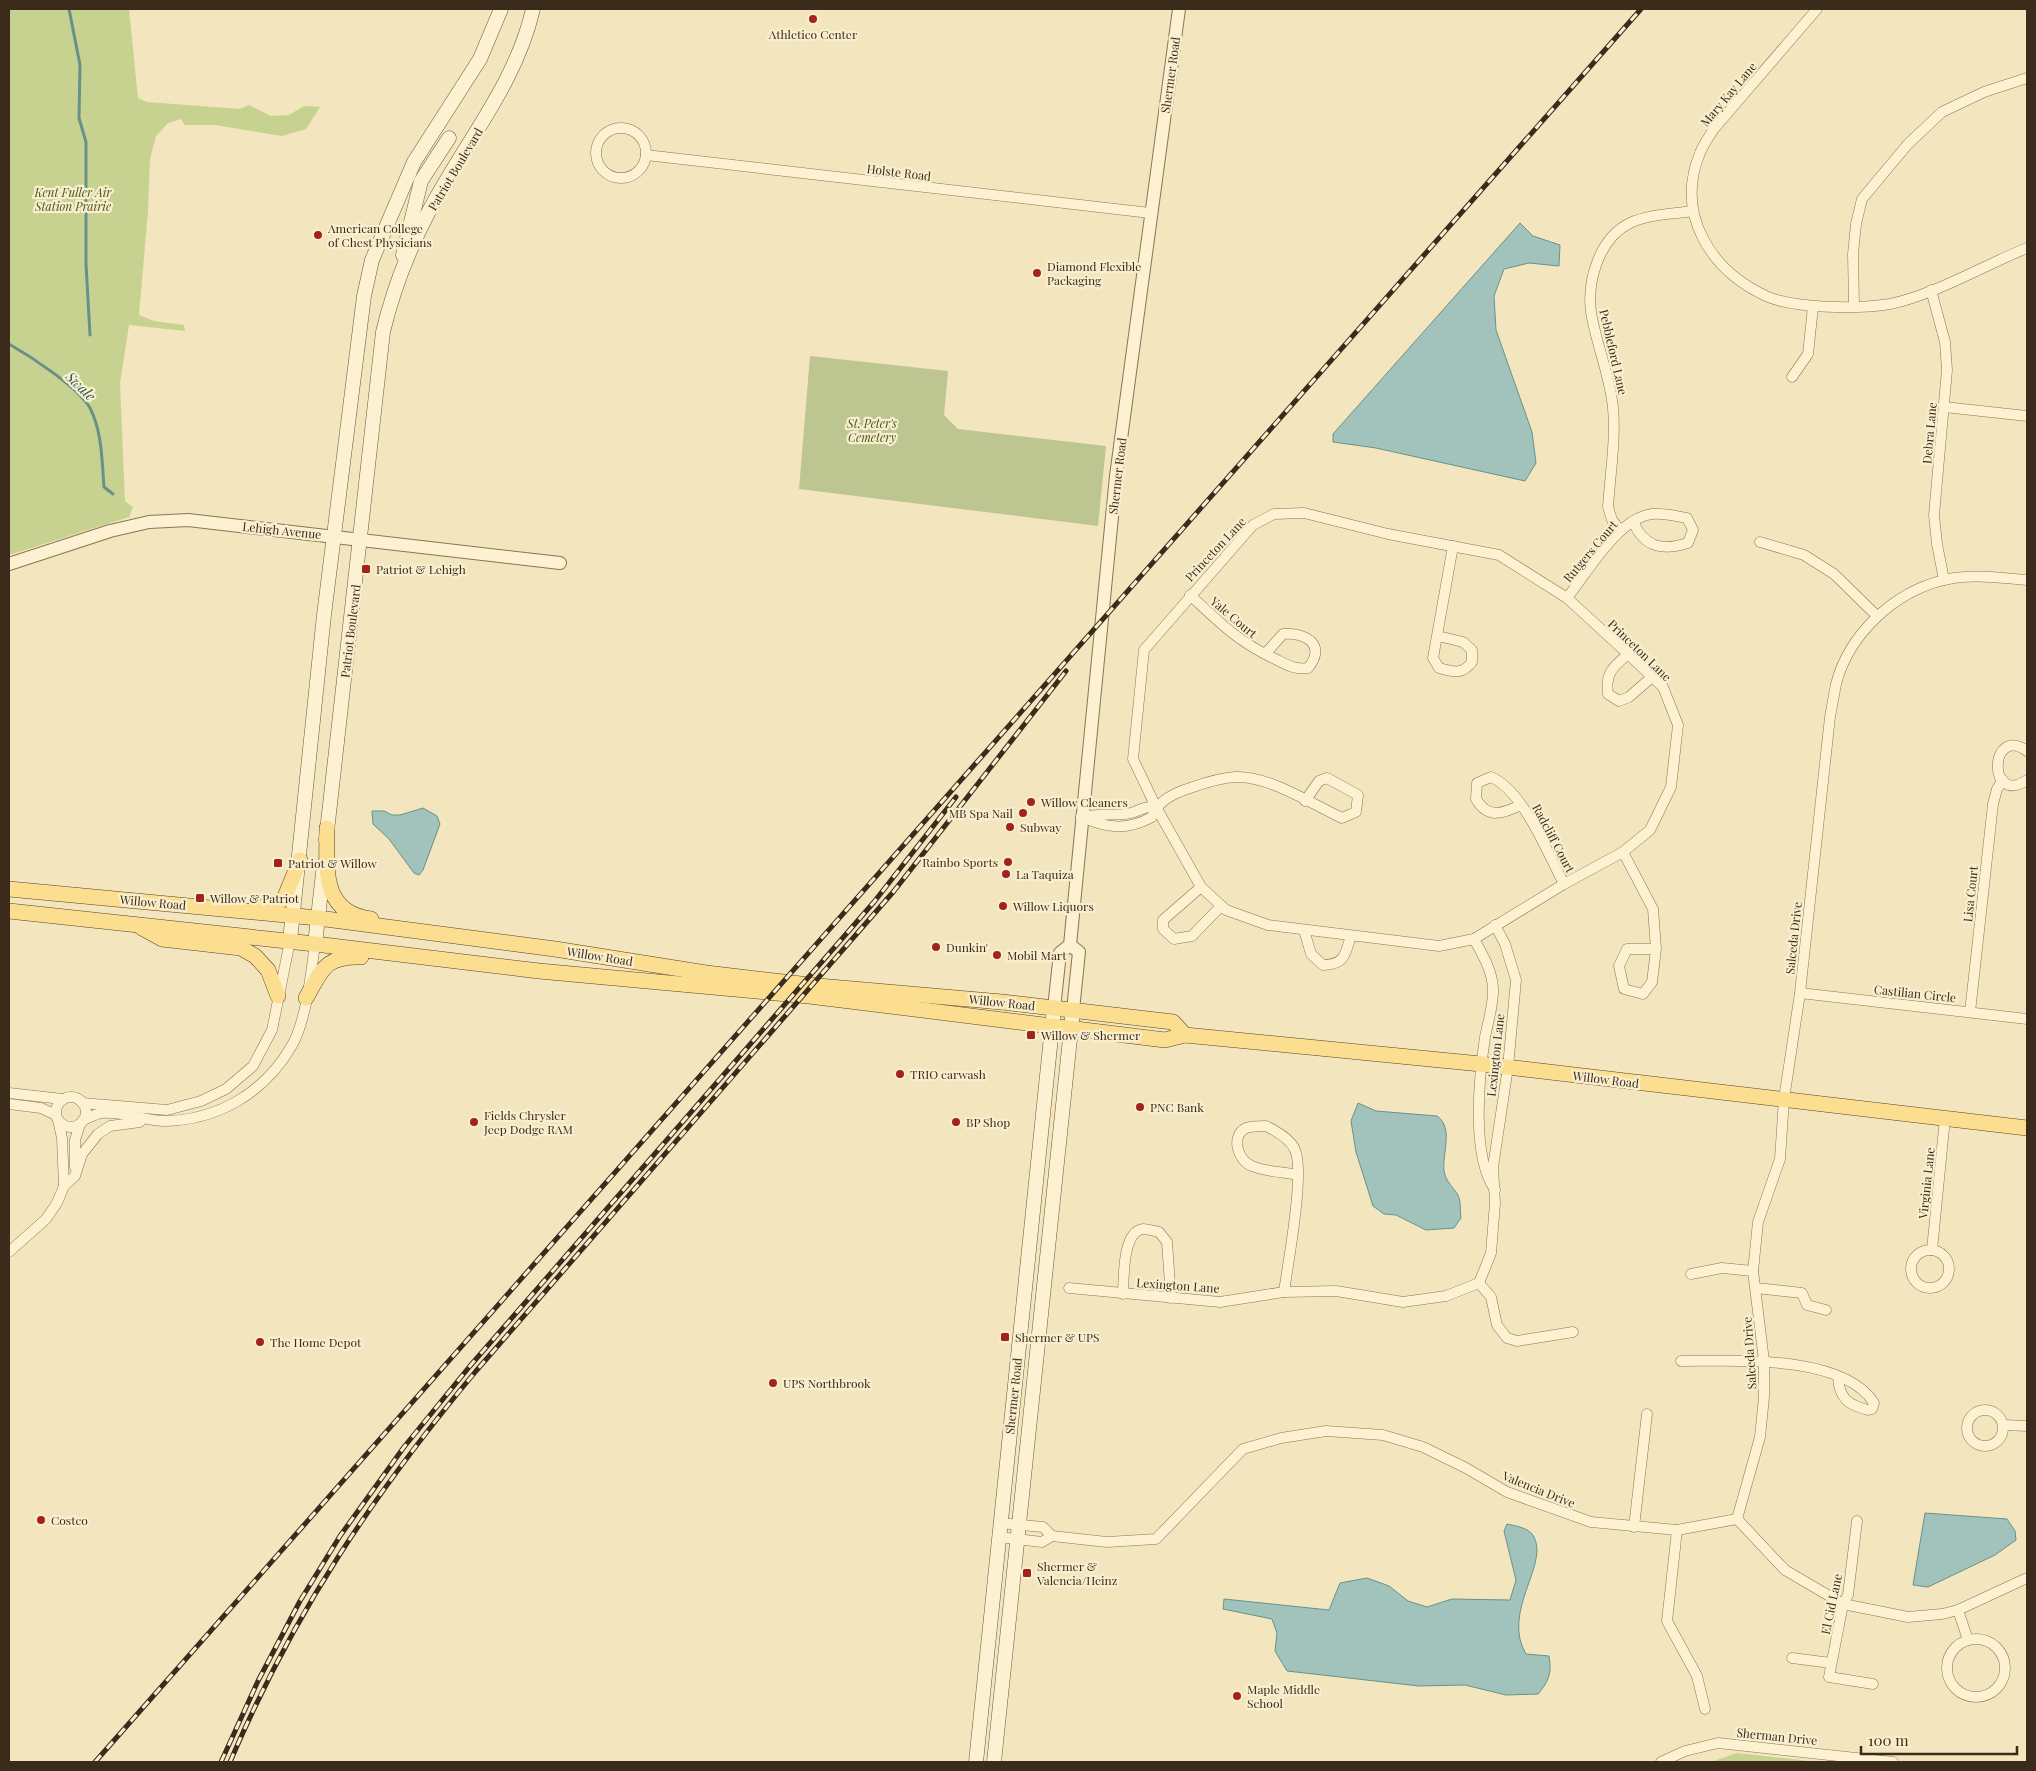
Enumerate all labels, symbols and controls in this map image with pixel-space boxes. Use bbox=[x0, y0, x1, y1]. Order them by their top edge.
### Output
marker: Athletico Center bbox=[807, 13, 819, 25]
place label: Athletico Center bbox=[768, 26, 858, 42]
street label: Shermer Road bbox=[1157, 36, 1183, 114]
street label: Mary Kay Lane bbox=[1696, 59, 1760, 129]
street label: Patriot Boulevard bbox=[424, 125, 486, 213]
street label: Holste Road bbox=[866, 160, 932, 184]
park label: Kent Fuller Air Station Prairie bbox=[34, 184, 112, 214]
place label: American College of Chest Physicians bbox=[327, 220, 432, 250]
marker: American College of Chest Physicians bbox=[312, 229, 324, 241]
place label: Diamond Flexible Packaging bbox=[1047, 258, 1141, 288]
marker: Diamond Flexible Packaging bbox=[1031, 267, 1043, 279]
street label: Pebbleford Lane bbox=[1596, 308, 1632, 396]
water label: Swale bbox=[61, 366, 100, 405]
street label: Debra Lane bbox=[1918, 401, 1940, 465]
park label: St. Peter's Cemetery bbox=[846, 415, 897, 445]
street label: Shermer Road bbox=[1104, 437, 1130, 515]
street label: Princeton Lane bbox=[1181, 513, 1249, 585]
street label: Rutgers Court bbox=[1559, 516, 1621, 585]
street label: Lehigh Avenue bbox=[242, 518, 322, 542]
place label: Patriot & Lehigh bbox=[376, 561, 466, 577]
marker: Patriot & Lehigh bbox=[360, 563, 372, 575]
street label: Patriot Boulevard bbox=[336, 583, 364, 679]
street label: Yale Court bbox=[1207, 592, 1261, 642]
street label: Princeton Lane bbox=[1605, 616, 1675, 684]
place label: Willow Cleaners bbox=[1040, 794, 1128, 810]
marker: Willow Cleaners bbox=[1025, 796, 1037, 808]
street label: Radcliff Court bbox=[1529, 801, 1579, 876]
place label: MB Spa Nail bbox=[949, 805, 1014, 821]
marker: MB Spa Nail bbox=[1017, 807, 1029, 819]
place label: Subway bbox=[1020, 819, 1061, 835]
marker: Subway bbox=[1004, 821, 1016, 833]
place label: Rainbo Sports bbox=[922, 854, 998, 870]
place label: Patriot & Willow bbox=[288, 855, 378, 871]
marker: Rainbo Sports bbox=[1002, 856, 1014, 868]
marker: Patriot & Willow bbox=[272, 857, 284, 869]
street label: Lisa Court bbox=[1959, 864, 1981, 923]
place label: La Taquiza bbox=[1016, 866, 1074, 882]
marker: La Taquiza bbox=[1000, 868, 1012, 880]
place label: Willow & Patriot bbox=[209, 890, 300, 906]
street label: Willow Road bbox=[118, 891, 187, 913]
marker: Willow & Patriot bbox=[194, 892, 206, 904]
place label: Willow Liquors bbox=[1012, 898, 1094, 914]
marker: Willow Liquors bbox=[997, 900, 1009, 912]
street label: Salceda Drive bbox=[1781, 901, 1805, 975]
place label: Dunkin' bbox=[946, 939, 988, 955]
marker: Dunkin' bbox=[930, 941, 942, 953]
street label: Willow Road bbox=[565, 943, 634, 969]
place label: Mobil Mart bbox=[1007, 947, 1067, 963]
marker: Mobil Mart bbox=[991, 949, 1003, 961]
street label: Castilian Circle bbox=[1873, 981, 1957, 1005]
street label: Willow Road bbox=[967, 990, 1036, 1013]
street label: Lexington Lane bbox=[1483, 1013, 1507, 1097]
place label: Willow & Shermer bbox=[1040, 1027, 1141, 1043]
marker: Willow & Shermer bbox=[1025, 1029, 1037, 1041]
place label: TRIO carwash bbox=[910, 1066, 986, 1082]
street label: Willow Road bbox=[1571, 1067, 1640, 1091]
marker: TRIO carwash bbox=[894, 1068, 906, 1080]
place label: PNC Bank bbox=[1150, 1099, 1204, 1115]
marker: PNC Bank bbox=[1134, 1101, 1146, 1113]
place label: Fields Chrysler Jeep Dodge RAM bbox=[483, 1107, 573, 1137]
place label: BP Shop bbox=[966, 1114, 1010, 1130]
marker: Fields Chrysler Jeep Dodge RAM bbox=[468, 1116, 480, 1128]
marker: BP Shop bbox=[950, 1116, 962, 1128]
street label: Virginia Lane bbox=[1914, 1147, 1938, 1220]
street label: Lexington Lane bbox=[1136, 1274, 1220, 1296]
street label: Salceda Drive bbox=[1738, 1316, 1760, 1390]
place label: Shermer & UPS bbox=[1015, 1329, 1099, 1345]
marker: Shermer & UPS bbox=[999, 1331, 1011, 1343]
place label: The Home Depot bbox=[270, 1334, 362, 1350]
marker: The Home Depot bbox=[254, 1336, 266, 1348]
street label: Shermer Road bbox=[1001, 1357, 1025, 1435]
place label: UPS Northbrook bbox=[783, 1375, 871, 1391]
marker: UPS Northbrook bbox=[767, 1377, 779, 1389]
street label: Valencia Drive bbox=[1499, 1467, 1578, 1511]
place label: Costco bbox=[51, 1512, 88, 1528]
marker: Costco bbox=[35, 1514, 47, 1526]
place label: Shermer & Valencia/Heinz bbox=[1036, 1558, 1118, 1588]
marker: Shermer & Valencia/Heinz bbox=[1021, 1567, 1033, 1579]
street label: El Cid Lane bbox=[1817, 1572, 1845, 1636]
place label: Maple Middle School bbox=[1247, 1681, 1320, 1711]
marker: Maple Middle School bbox=[1231, 1690, 1243, 1702]
street label: Sherman Drive bbox=[1736, 1724, 1818, 1748]
scale bar bbox=[1861, 1724, 2017, 1756]
text: 100 m bbox=[1868, 1730, 1909, 1750]

